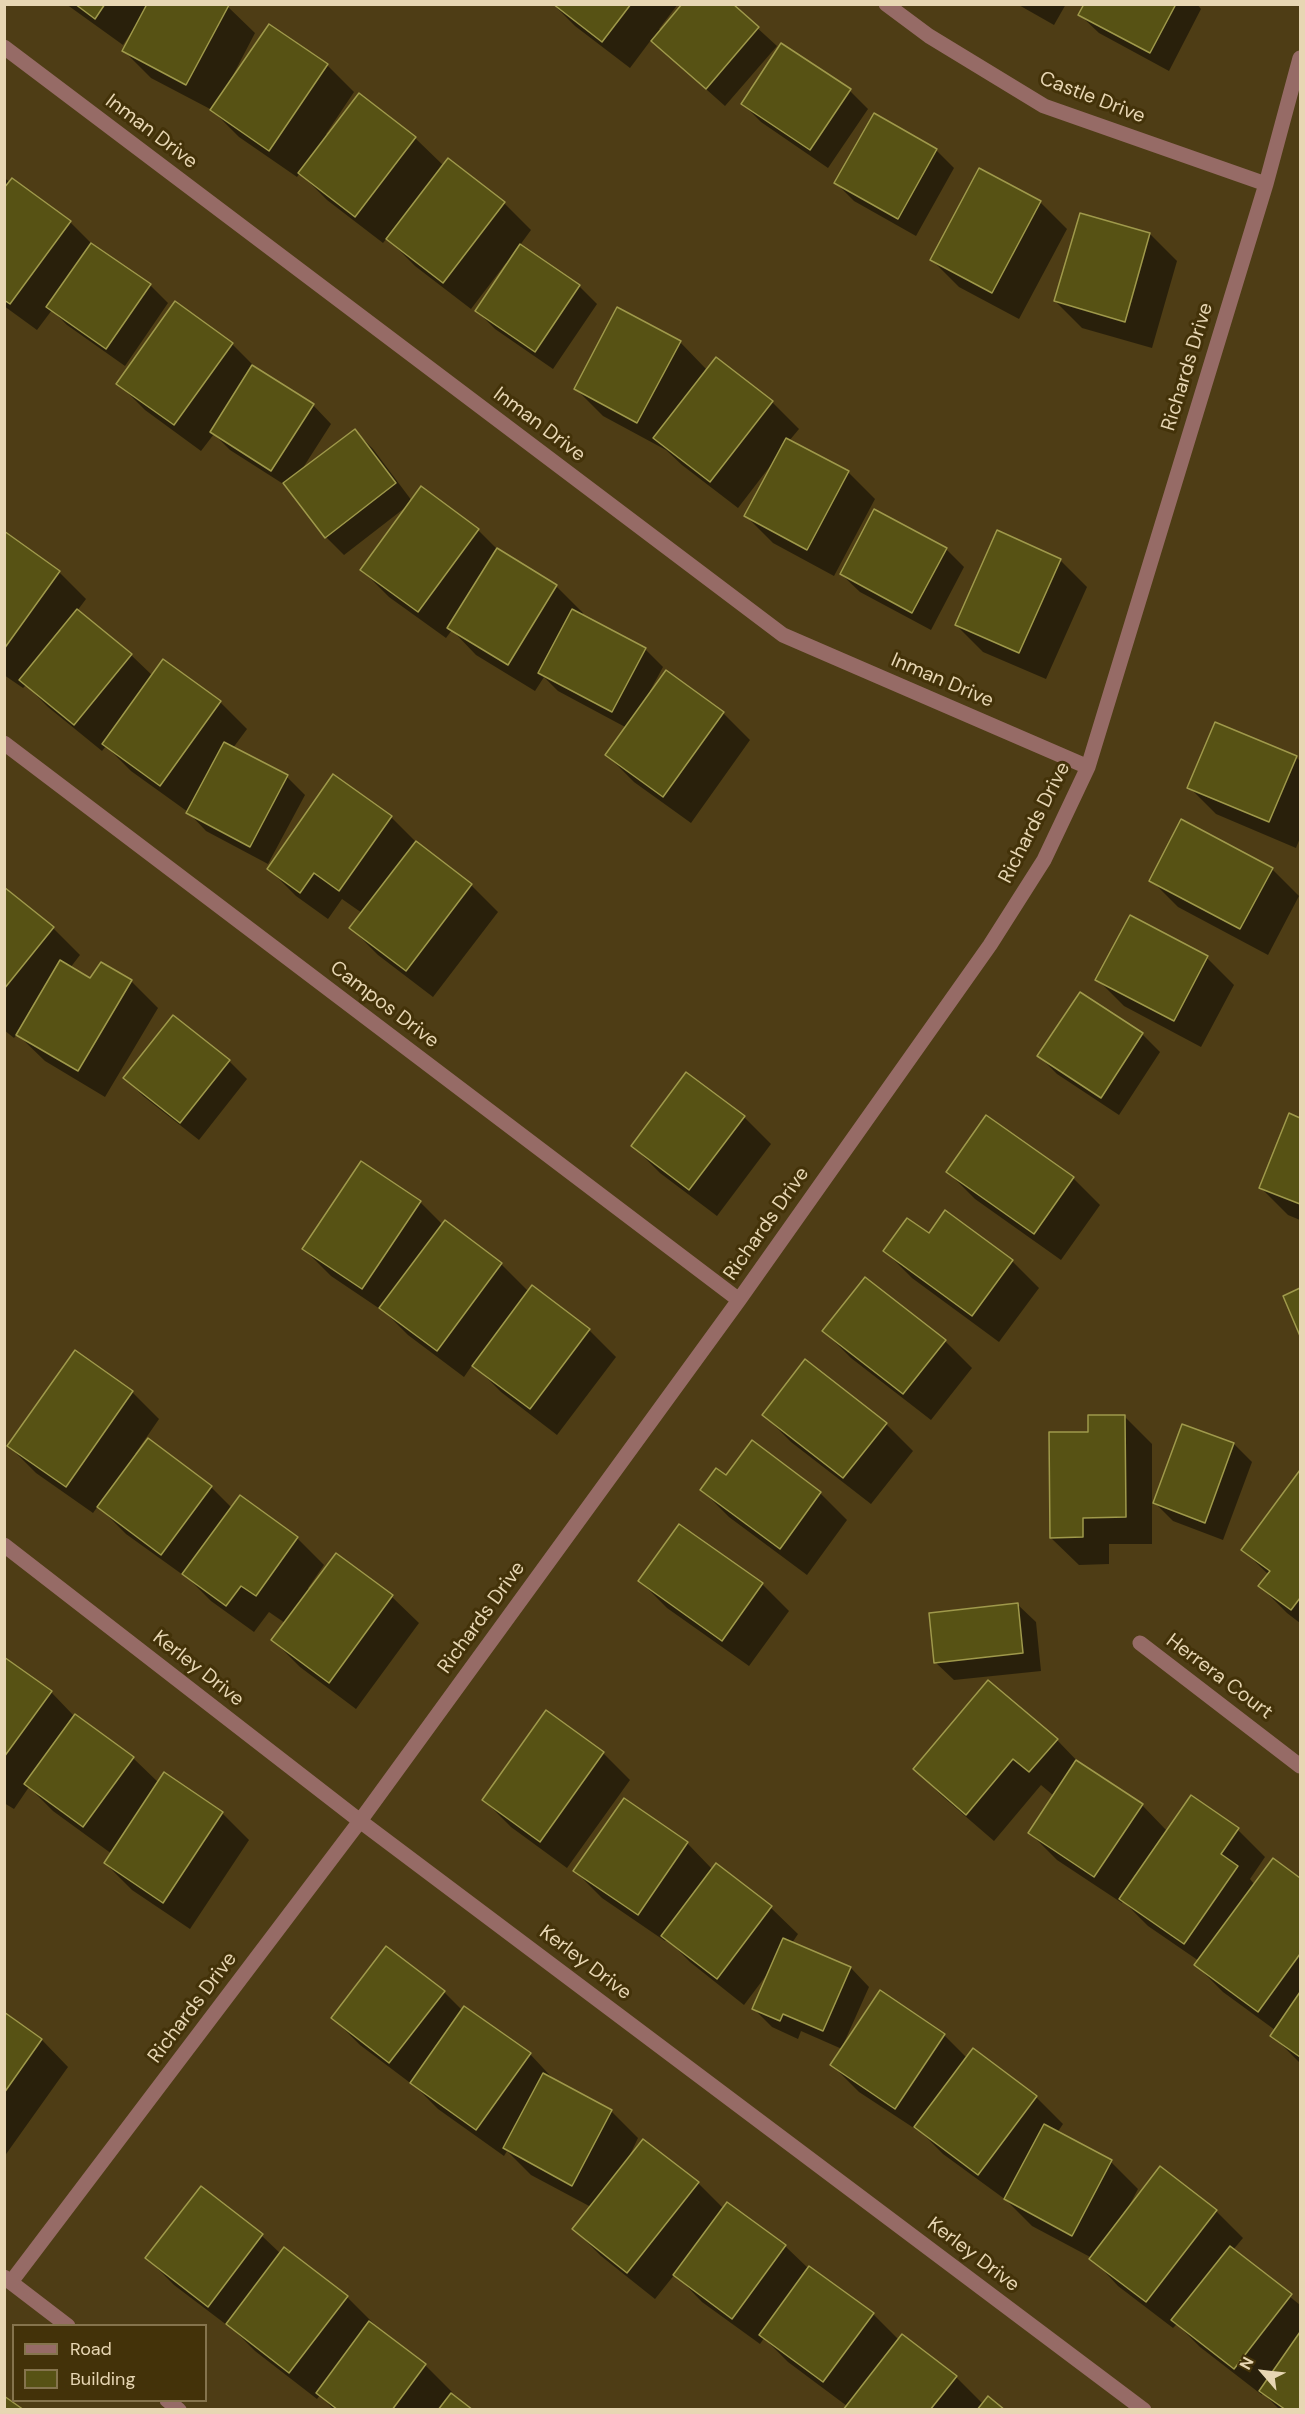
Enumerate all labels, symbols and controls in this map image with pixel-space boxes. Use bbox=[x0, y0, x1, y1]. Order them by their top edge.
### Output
street label: Castle Drive bbox=[1036, 67, 1148, 129]
street label: Inman Drive bbox=[100, 90, 202, 174]
street label: Richards Drive bbox=[1157, 300, 1219, 434]
street label: Inman Drive bbox=[488, 383, 590, 467]
street label: Inman Drive bbox=[887, 649, 997, 713]
street label: Richards Drive bbox=[994, 758, 1076, 888]
street label: Campos Drive bbox=[325, 956, 443, 1054]
street label: Richards Drive bbox=[719, 1163, 815, 1285]
street label: Richards Drive bbox=[433, 1557, 531, 1679]
street label: Kerley Drive bbox=[148, 1626, 248, 1712]
street label: Herrera Court bbox=[1161, 1629, 1277, 1725]
street label: Kerley Drive bbox=[534, 1921, 636, 2005]
street label: Richards Drive bbox=[143, 1948, 243, 2068]
street label: Kerley Drive bbox=[922, 2213, 1024, 2297]
legend bbox=[12, 2324, 207, 2402]
text: Road bbox=[70, 2337, 112, 2361]
north arrow bbox=[1233, 2342, 1293, 2402]
text: N bbox=[1235, 2353, 1259, 2373]
text: Building bbox=[70, 2367, 135, 2391]

